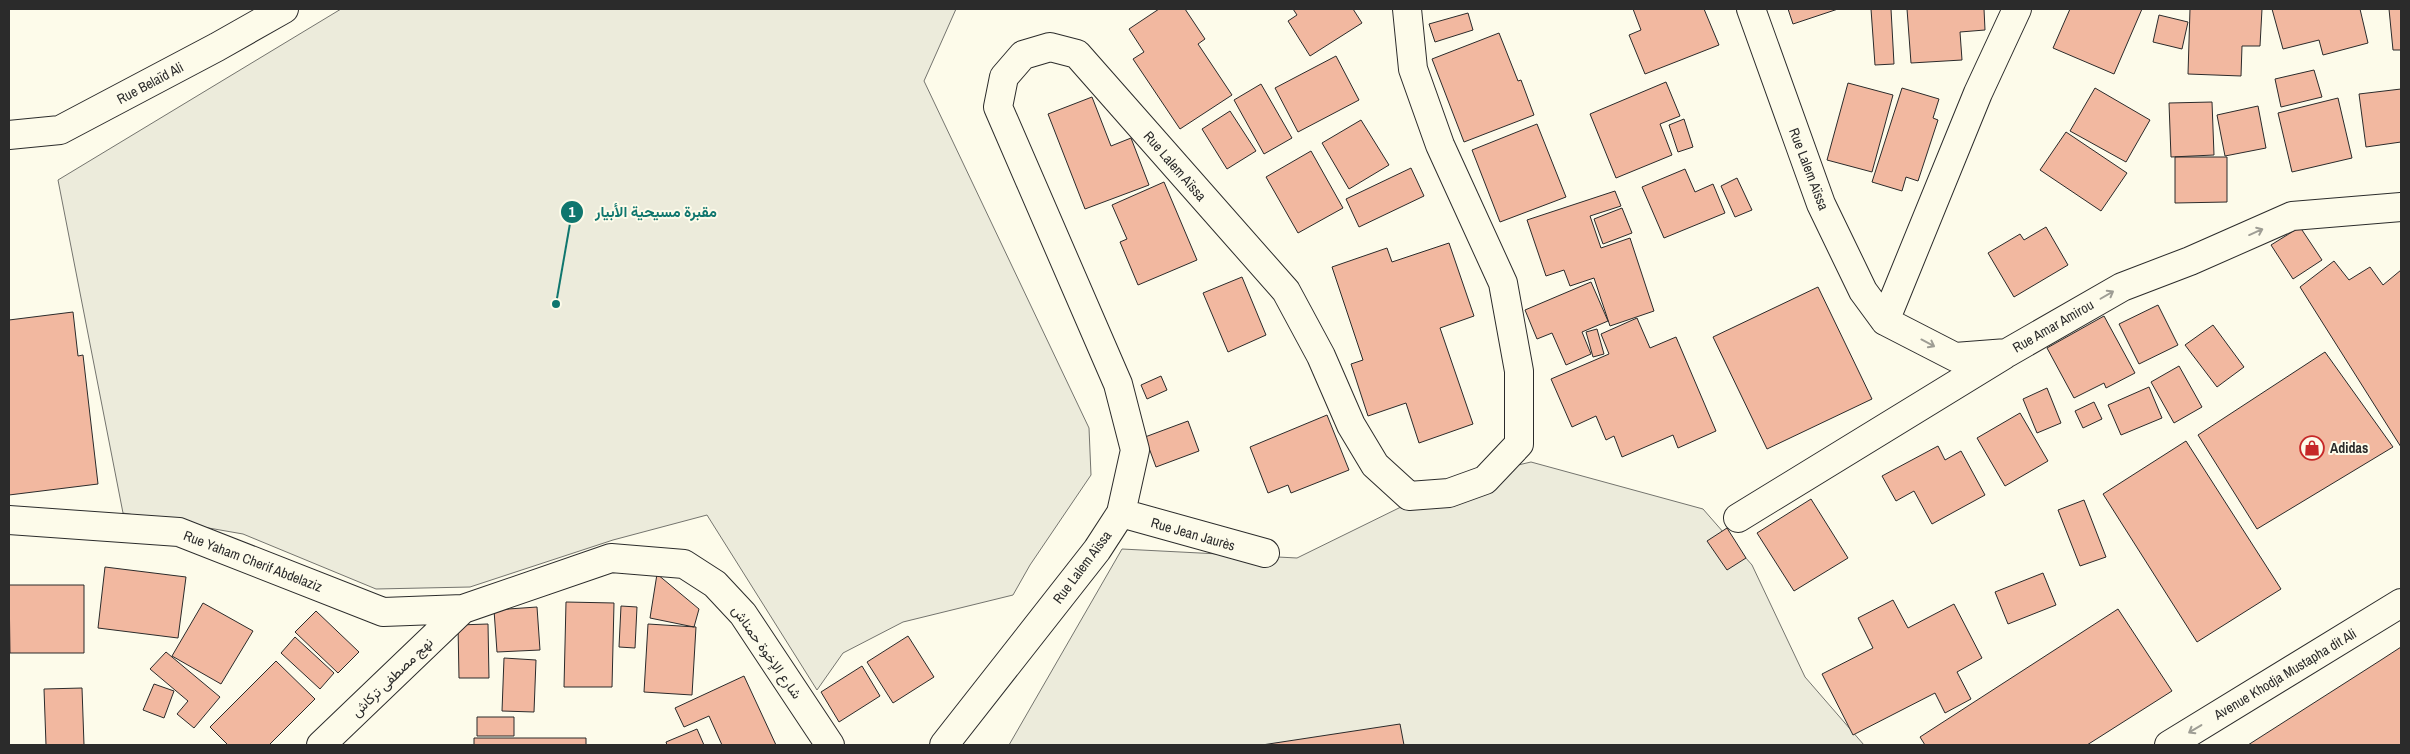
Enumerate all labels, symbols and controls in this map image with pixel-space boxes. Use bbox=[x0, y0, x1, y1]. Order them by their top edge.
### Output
street label: Rue Belaïd Ali bbox=[114, 58, 186, 108]
street label: Rue Lalem Aïssa bbox=[1785, 125, 1833, 213]
street label: Rue Lalem Aïssa bbox=[1140, 127, 1211, 205]
callout: مقبرة مسيحية الأبيار bbox=[560, 197, 727, 227]
text: 1 bbox=[569, 201, 576, 222]
text: مقبرة مسيحية الأبيار bbox=[594, 201, 717, 222]
one-way arrow bbox=[2248, 226, 2263, 236]
one-way arrow bbox=[2099, 290, 2113, 300]
street label: Rue Amar Amirou bbox=[2009, 296, 2097, 356]
one-way arrow bbox=[1921, 338, 1936, 348]
shop icon: Adidas bbox=[2299, 435, 2325, 461]
place label: Adidas bbox=[2330, 439, 2368, 457]
street label: Rue Jean Jaurès bbox=[1149, 513, 1237, 555]
street label: Rue Yaham Cherif Abdelaziz bbox=[181, 526, 325, 596]
street label: Rue Lalem Aïssa bbox=[1049, 526, 1116, 607]
street label: شارع الإخوة حمناش bbox=[726, 602, 806, 703]
street label: Avenue Khodja Mustapha dit Ali bbox=[2210, 624, 2360, 724]
street label: نهج مصطفى تركاش bbox=[347, 633, 438, 722]
one-way arrow bbox=[2189, 724, 2203, 734]

